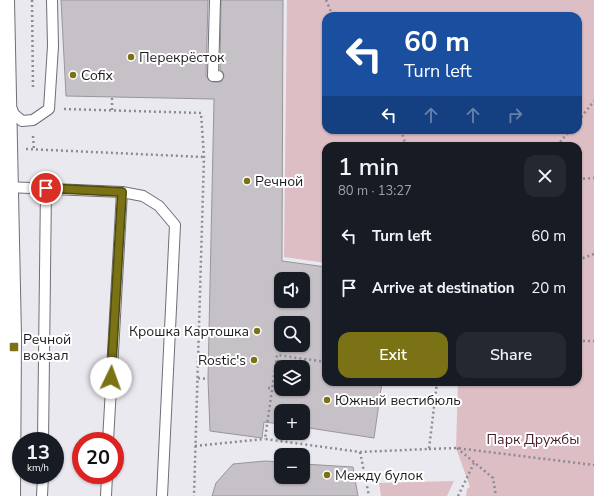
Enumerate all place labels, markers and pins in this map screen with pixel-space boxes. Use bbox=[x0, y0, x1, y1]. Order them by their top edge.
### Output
place label: Перекрёсток bbox=[139, 48, 225, 67]
marker: Перекрёсток bbox=[126, 52, 136, 62]
place label: Cofix bbox=[81, 66, 113, 85]
marker: Cofix bbox=[68, 70, 78, 80]
pin bbox=[29, 171, 63, 205]
place label: Речной bbox=[255, 172, 303, 191]
marker: Речной bbox=[242, 176, 252, 186]
place label: Крошка Картошка bbox=[129, 322, 249, 341]
marker: Крошка Картошка bbox=[252, 326, 262, 336]
place label: Речной вокзал bbox=[23, 330, 71, 365]
marker: Речной вокзал bbox=[8, 341, 20, 353]
place label: Rostic's bbox=[198, 351, 246, 370]
marker: Rostic's bbox=[249, 355, 259, 365]
place label: Южный вестибюль bbox=[335, 391, 461, 410]
marker: Южный вестибюль bbox=[322, 395, 332, 405]
place label: Между булок bbox=[335, 466, 423, 485]
marker: Между булок bbox=[322, 470, 332, 480]

